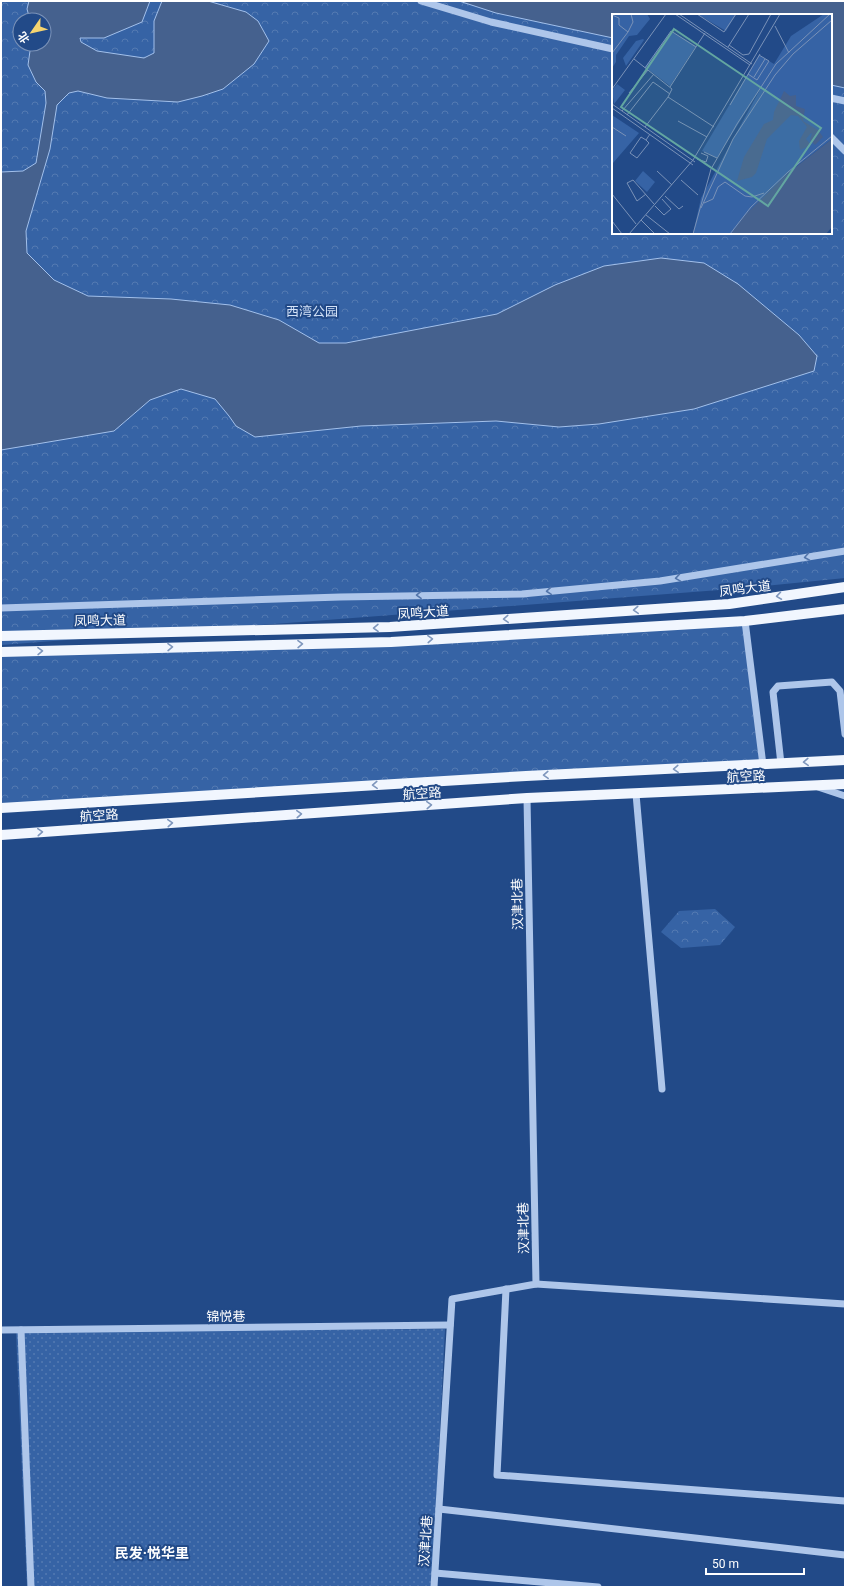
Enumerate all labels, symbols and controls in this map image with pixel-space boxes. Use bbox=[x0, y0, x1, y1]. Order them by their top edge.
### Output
north arrow bbox=[12, 12, 52, 52]
inset map bbox=[612, 14, 832, 234]
text: 北 bbox=[16, 29, 33, 46]
park label: 西湾公园 bbox=[286, 304, 338, 319]
one-way arrow bbox=[804, 553, 810, 561]
one-way arrow bbox=[675, 573, 681, 582]
street label: 凤鸣大道 bbox=[718, 578, 772, 599]
one-way arrow bbox=[546, 587, 552, 596]
one-way arrow bbox=[416, 591, 422, 599]
one-way arrow bbox=[776, 591, 782, 600]
street label: 凤鸣大道 bbox=[397, 603, 450, 622]
one-way arrow bbox=[632, 606, 639, 615]
street label: 凤鸣大道 bbox=[74, 613, 126, 628]
one-way arrow bbox=[503, 615, 509, 624]
one-way arrow bbox=[373, 623, 379, 632]
one-way arrow bbox=[427, 635, 433, 644]
one-way arrow bbox=[297, 640, 303, 648]
one-way arrow bbox=[167, 643, 173, 651]
one-way arrow bbox=[37, 646, 43, 655]
one-way arrow bbox=[803, 758, 809, 767]
one-way arrow bbox=[673, 764, 679, 773]
street label: 航空路 bbox=[726, 768, 766, 785]
one-way arrow bbox=[543, 770, 549, 779]
one-way arrow bbox=[372, 780, 378, 789]
street label: 航空路 bbox=[402, 785, 442, 802]
one-way arrow bbox=[426, 801, 432, 810]
street label: 航空路 bbox=[79, 807, 119, 824]
one-way arrow bbox=[296, 810, 302, 818]
one-way arrow bbox=[167, 818, 173, 827]
one-way arrow bbox=[37, 827, 43, 836]
street label: 汉津北巷 bbox=[510, 878, 525, 930]
street label: 汉津北巷 bbox=[516, 1202, 531, 1254]
street label: 锦悦巷 bbox=[206, 1309, 246, 1324]
street label: 汉津北巷 bbox=[416, 1515, 435, 1568]
district label: 民发·悦华里 bbox=[115, 1545, 189, 1561]
scale bar bbox=[706, 1550, 804, 1576]
text: 50 m bbox=[712, 1557, 739, 1571]

